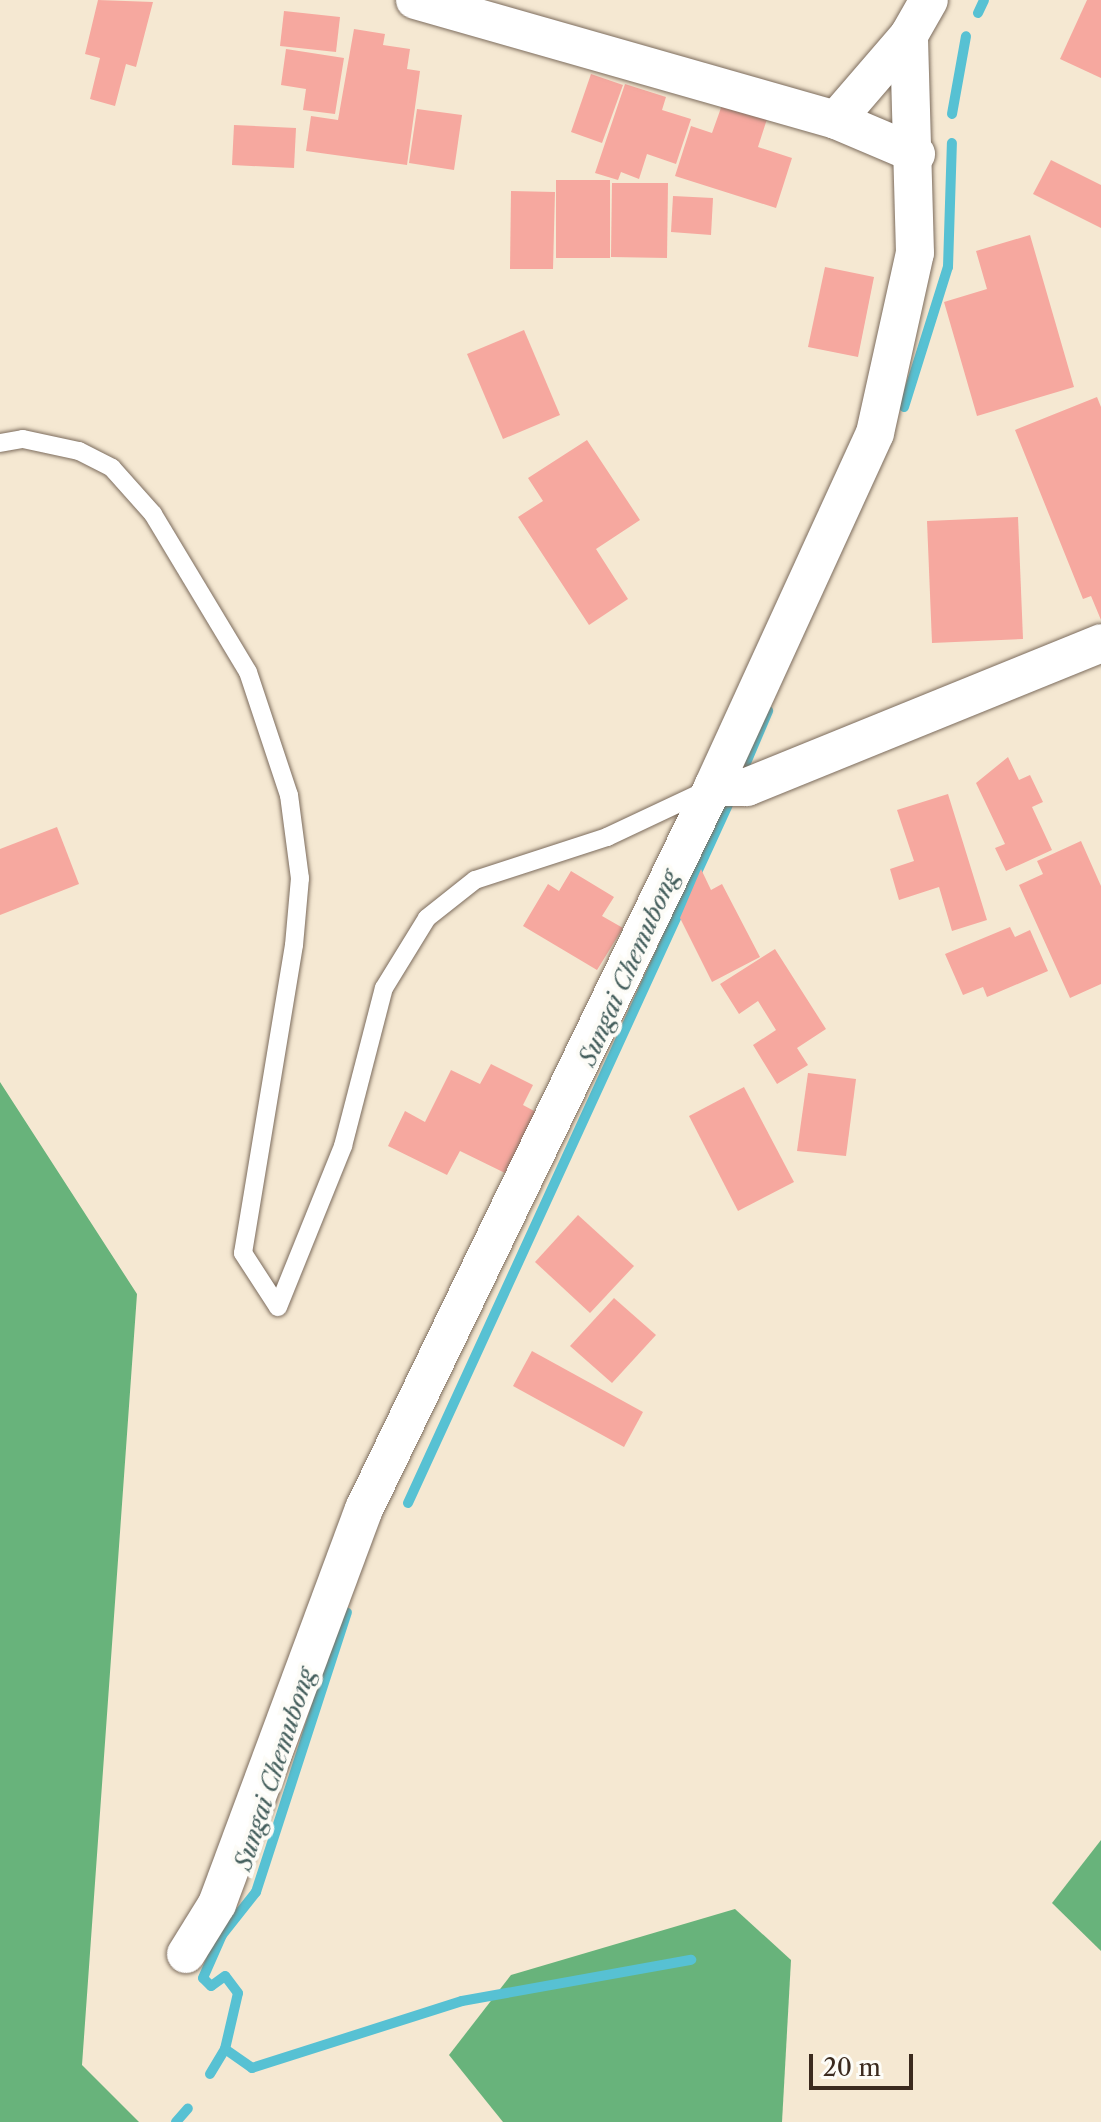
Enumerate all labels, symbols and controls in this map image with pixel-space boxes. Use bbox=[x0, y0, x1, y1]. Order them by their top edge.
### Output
water label: Sungai Chemubong bbox=[573, 866, 685, 1070]
water label: Sungai Chemubong bbox=[229, 1664, 321, 1874]
scale bar bbox=[813, 2038, 917, 2088]
text: 20 m bbox=[823, 2053, 881, 2082]

